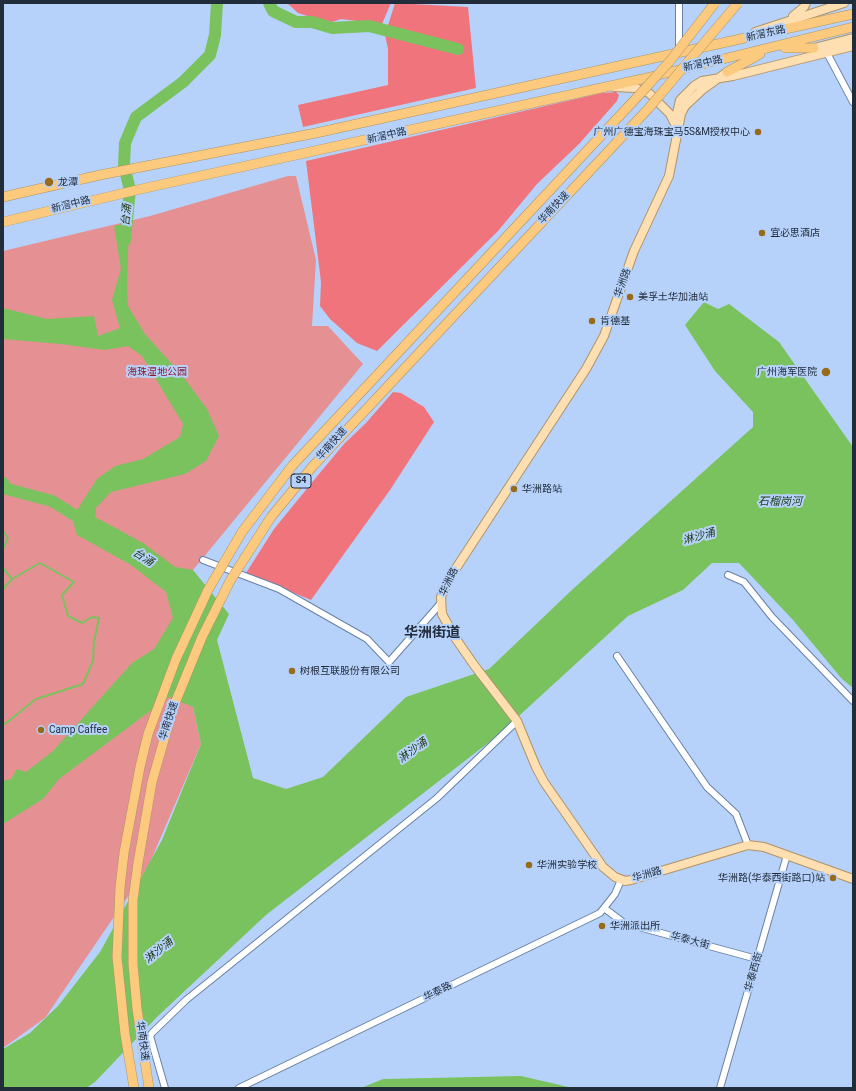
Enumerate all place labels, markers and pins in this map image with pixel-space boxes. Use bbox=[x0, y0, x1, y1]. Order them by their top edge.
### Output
place label: 广州广德宝海珠宝马5S&M授权中心 bbox=[593, 126, 750, 138]
marker: 广州广德宝海珠宝马5S&M授权中心 bbox=[753, 127, 763, 137]
marker: 龙潭 bbox=[43, 176, 55, 188]
place label: 龙潭 bbox=[58, 176, 78, 188]
place label: 宜必思酒店 bbox=[770, 227, 820, 239]
marker: 宜必思酒店 bbox=[757, 228, 767, 238]
place label: 美孚土华加油站 bbox=[638, 291, 708, 303]
marker: 美孚土华加油站 bbox=[625, 292, 635, 302]
place label: 肯德基 bbox=[600, 315, 630, 327]
marker: 肯德基 bbox=[587, 316, 597, 326]
place label: 广州海军医院 bbox=[757, 366, 817, 378]
marker: 广州海军医院 bbox=[820, 366, 832, 378]
place label: 华洲路站 bbox=[522, 483, 562, 495]
marker: 华洲路站 bbox=[509, 484, 519, 494]
place label: 树根互联股份有限公司 bbox=[300, 665, 400, 677]
marker: 树根互联股份有限公司 bbox=[287, 666, 297, 676]
place label: Camp Caffee bbox=[49, 724, 107, 736]
marker: Camp Caffee bbox=[36, 725, 46, 735]
place label: 华洲实验学校 bbox=[537, 859, 597, 871]
marker: 华洲实验学校 bbox=[524, 860, 534, 870]
place label: 华洲路(华泰西街路口)站 bbox=[718, 872, 825, 884]
marker: 华洲路(华泰西街路口)站 bbox=[828, 873, 838, 883]
place label: 华洲派出所 bbox=[610, 920, 660, 932]
marker: 华洲派出所 bbox=[597, 921, 607, 931]

